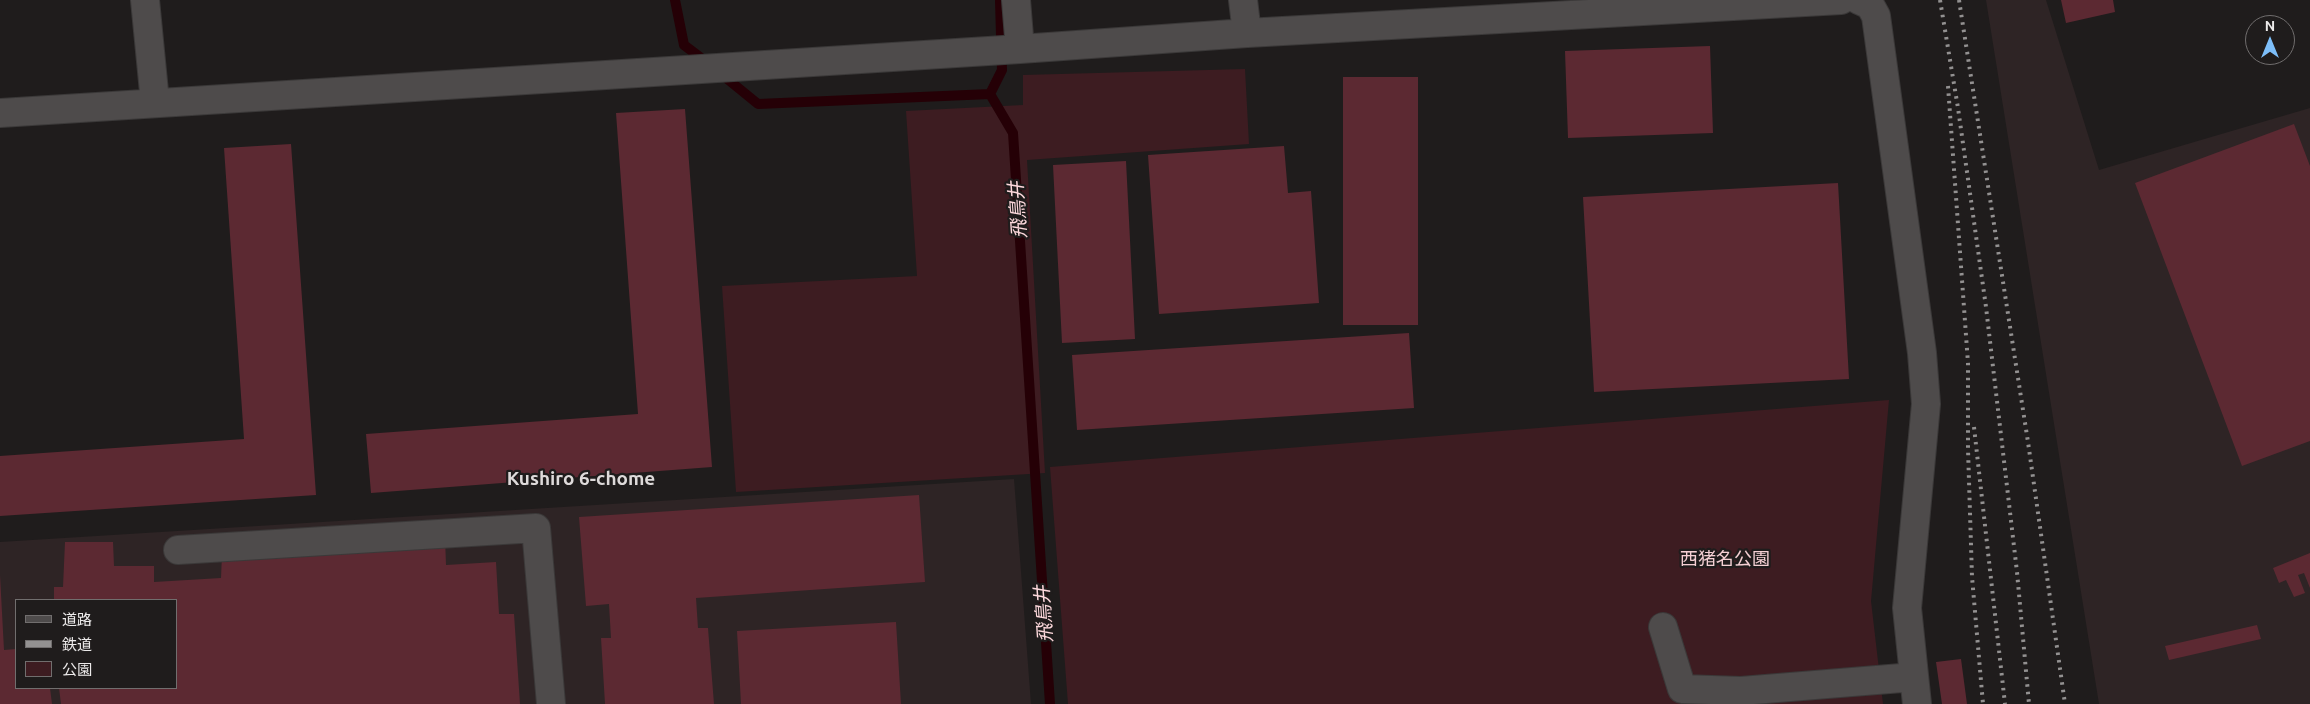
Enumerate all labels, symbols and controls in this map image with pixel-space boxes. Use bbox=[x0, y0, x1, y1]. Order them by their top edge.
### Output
north arrow bbox=[2245, 15, 2295, 65]
text: N bbox=[2265, 18, 2275, 34]
water label: 飛鳥井 bbox=[1005, 181, 1031, 239]
district label: Kushiro 6-chome bbox=[507, 468, 655, 490]
park label: 西猪名公園 bbox=[1680, 548, 1770, 570]
water label: 飛鳥井 bbox=[1031, 585, 1057, 643]
legend bbox=[15, 599, 178, 689]
text: 道路 bbox=[62, 611, 92, 628]
text: 鉄道 bbox=[62, 636, 92, 653]
text: 公園 bbox=[62, 661, 92, 678]

